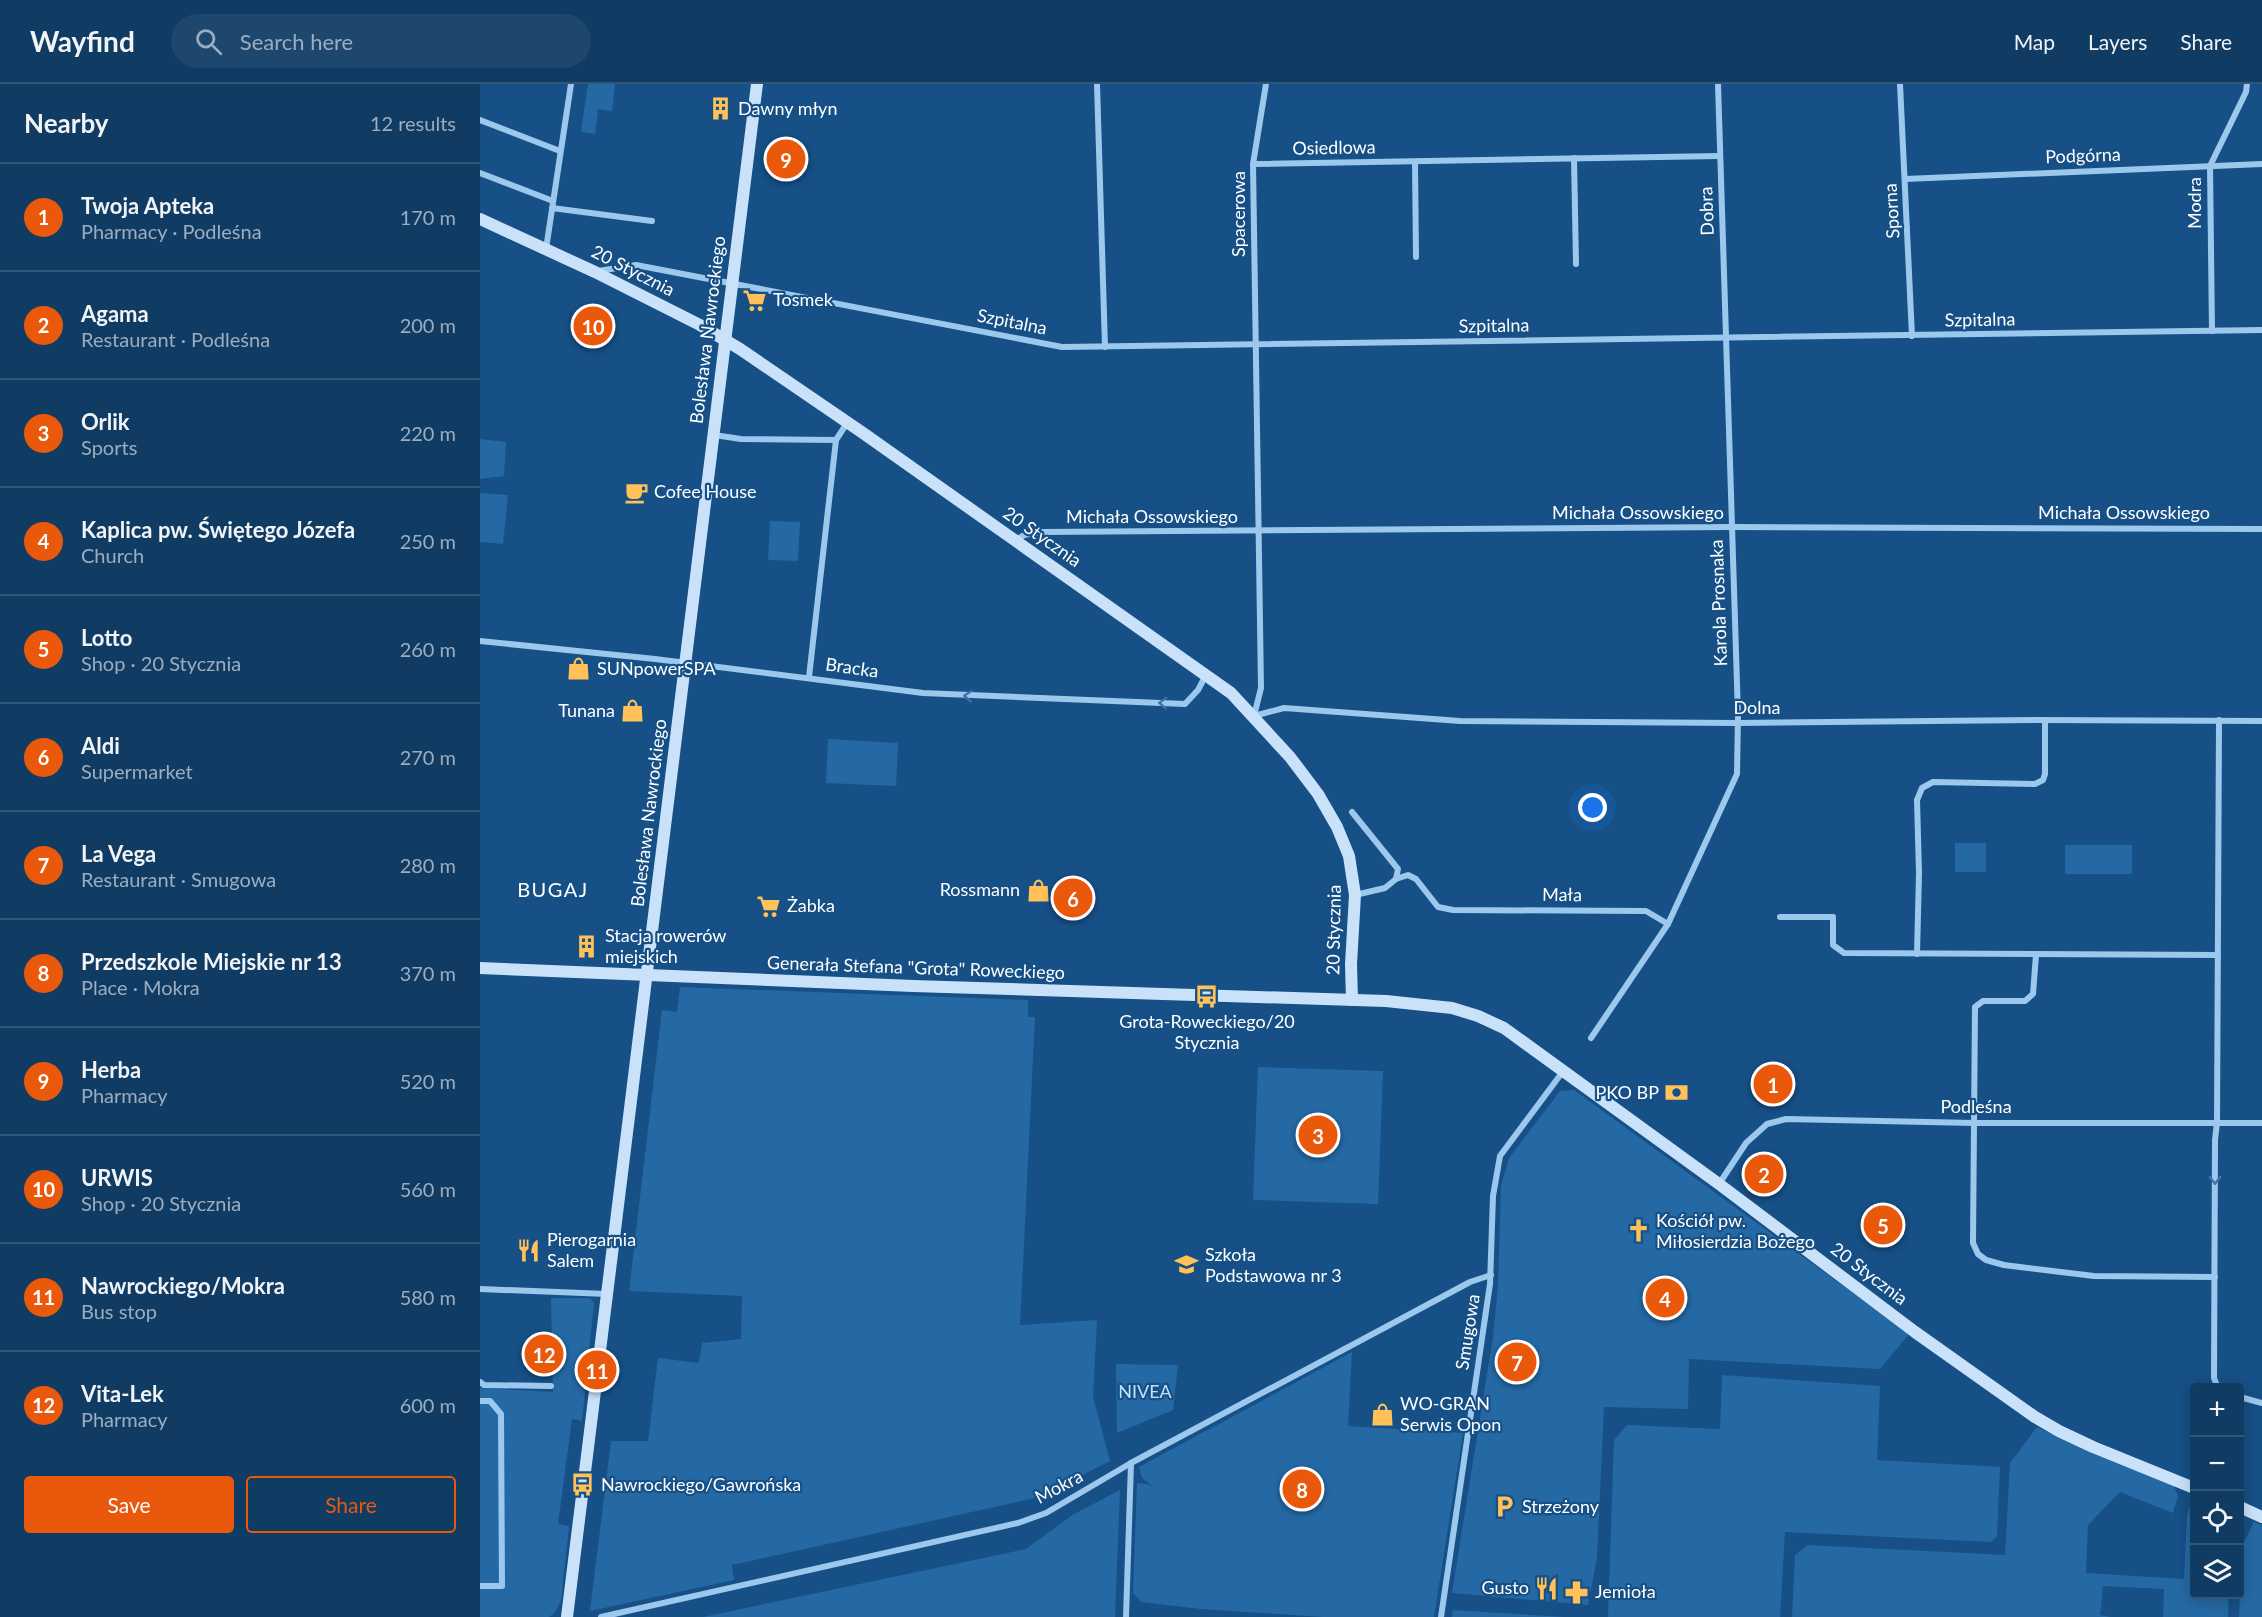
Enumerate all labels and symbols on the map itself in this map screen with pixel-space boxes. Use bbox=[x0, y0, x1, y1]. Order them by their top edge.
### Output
building icon: Dawny młyn bbox=[707, 96, 733, 122]
place label: Dawny młyn bbox=[738, 97, 837, 119]
street label: Osiedlowa bbox=[1292, 135, 1376, 159]
pin: 9 bbox=[766, 136, 806, 182]
street label: Podgórna bbox=[2045, 143, 2121, 167]
street label: Spacerowa bbox=[1227, 171, 1249, 257]
street label: Modra bbox=[2183, 177, 2205, 229]
street label: Sporna bbox=[1879, 183, 1903, 239]
street label: Dobra bbox=[1694, 186, 1718, 236]
street label: Bolesława Nawrockiego bbox=[685, 235, 729, 425]
street label: 20 Stycznia bbox=[588, 240, 679, 300]
supermarket icon: Tosmek bbox=[742, 287, 768, 313]
place label: Tosmek bbox=[773, 288, 834, 310]
street label: Szpitalna bbox=[975, 303, 1049, 339]
pin: 10 bbox=[574, 304, 612, 348]
street label: Szpitalna bbox=[1944, 307, 2015, 331]
street label: Szpitalna bbox=[1458, 313, 1529, 337]
cafe icon: Cofee House bbox=[623, 479, 649, 505]
place label: Cofee House bbox=[654, 480, 756, 502]
street label: 20 Stycznia bbox=[999, 501, 1086, 571]
street label: Michała Ossowskiego bbox=[1552, 501, 1724, 523]
street label: Michała Ossowskiego bbox=[2038, 501, 2210, 523]
street label: Michała Ossowskiego bbox=[1066, 505, 1238, 527]
street label: Karola Prosnaka bbox=[1705, 539, 1731, 667]
street label: Bracka bbox=[824, 652, 880, 682]
shop icon: SUNpowerSPA bbox=[566, 656, 592, 682]
place label: SUNpowerSPA bbox=[597, 657, 716, 679]
one-way arrow bbox=[963, 690, 972, 703]
street label: Dolna bbox=[1733, 696, 1781, 718]
one-way arrow bbox=[1158, 697, 1167, 709]
shop icon: Tunana bbox=[620, 698, 646, 724]
place label: Tunana bbox=[558, 699, 615, 721]
street label: Bolesława Nawrockiego bbox=[626, 718, 670, 908]
your location bbox=[1578, 793, 1607, 822]
pin: 6 bbox=[1054, 876, 1092, 920]
district label: BUGAJ bbox=[517, 877, 589, 901]
shop icon: Rossmann bbox=[1025, 877, 1051, 903]
place label: Rossmann bbox=[940, 878, 1020, 900]
street label: Mała bbox=[1542, 883, 1582, 905]
street label: 20 Stycznia bbox=[1321, 885, 1345, 975]
supermarket icon: Żabka bbox=[756, 893, 782, 919]
place label: Żabka bbox=[787, 894, 835, 916]
place label: Stacja rowerów miejskich bbox=[605, 924, 726, 967]
building icon: Stacja rowerów miejskich bbox=[574, 933, 600, 959]
street label: Generała Stefana "Grota" Roweckiego bbox=[767, 951, 1065, 983]
bus stop icon: Grota-Roweckiego/20 Stycznia bbox=[1194, 983, 1220, 1009]
place label: Grota-Roweckiego/20 Stycznia bbox=[1119, 1010, 1295, 1053]
pin: 1 bbox=[1754, 1062, 1792, 1106]
bank icon: PKO BP bbox=[1664, 1080, 1690, 1106]
place label: PKO BP bbox=[1596, 1081, 1659, 1103]
street label: Podleśna bbox=[1940, 1095, 2012, 1117]
pin: 3 bbox=[1298, 1112, 1338, 1158]
pin: 2 bbox=[1744, 1152, 1784, 1196]
one-way arrow bbox=[2209, 1176, 2221, 1185]
pin: 5 bbox=[1864, 1202, 1902, 1248]
place label: Kościół pw. Miłosierdzia Bożego bbox=[1656, 1209, 1815, 1252]
church icon: Kościół pw. Miłosierdzia Bożego bbox=[1625, 1218, 1651, 1244]
place label: Pierogarnia Salem bbox=[547, 1228, 636, 1271]
restaurant icon: Pierogarnia Salem bbox=[516, 1237, 542, 1263]
street label: 20 Stycznia bbox=[1827, 1237, 1912, 1309]
place label: Szkoła Podstawowa nr 3 bbox=[1205, 1243, 1342, 1286]
school or university icon: Szkoła Podstawowa nr 3 bbox=[1174, 1252, 1200, 1278]
pin: 4 bbox=[1646, 1276, 1684, 1320]
street label: Smugowa bbox=[1450, 1292, 1484, 1371]
pin: 12 bbox=[524, 1332, 564, 1376]
pin: 7 bbox=[1498, 1340, 1536, 1384]
pin: 11 bbox=[578, 1348, 616, 1392]
park label: NIVEA bbox=[1118, 1380, 1173, 1402]
place label: WO-GRAN Serwis Opon bbox=[1400, 1392, 1501, 1435]
shop icon: WO-GRAN Serwis Opon bbox=[1369, 1401, 1395, 1427]
street label: Mokra bbox=[1031, 1464, 1086, 1508]
pin: 8 bbox=[1282, 1466, 1322, 1512]
bus stop icon: Nawrockiego/Gawrońska bbox=[570, 1472, 596, 1498]
place label: Nawrockiego/Gawrońska bbox=[601, 1473, 801, 1495]
parking icon: Strzeżony bbox=[1491, 1494, 1517, 1520]
place label: Strzeżony bbox=[1522, 1495, 1600, 1517]
restaurant icon: Gusto bbox=[1534, 1575, 1560, 1601]
place label: Gusto bbox=[1482, 1576, 1529, 1598]
pharmacy icon: Jemioła bbox=[1564, 1579, 1590, 1605]
place label: Jemioła bbox=[1595, 1580, 1656, 1602]

